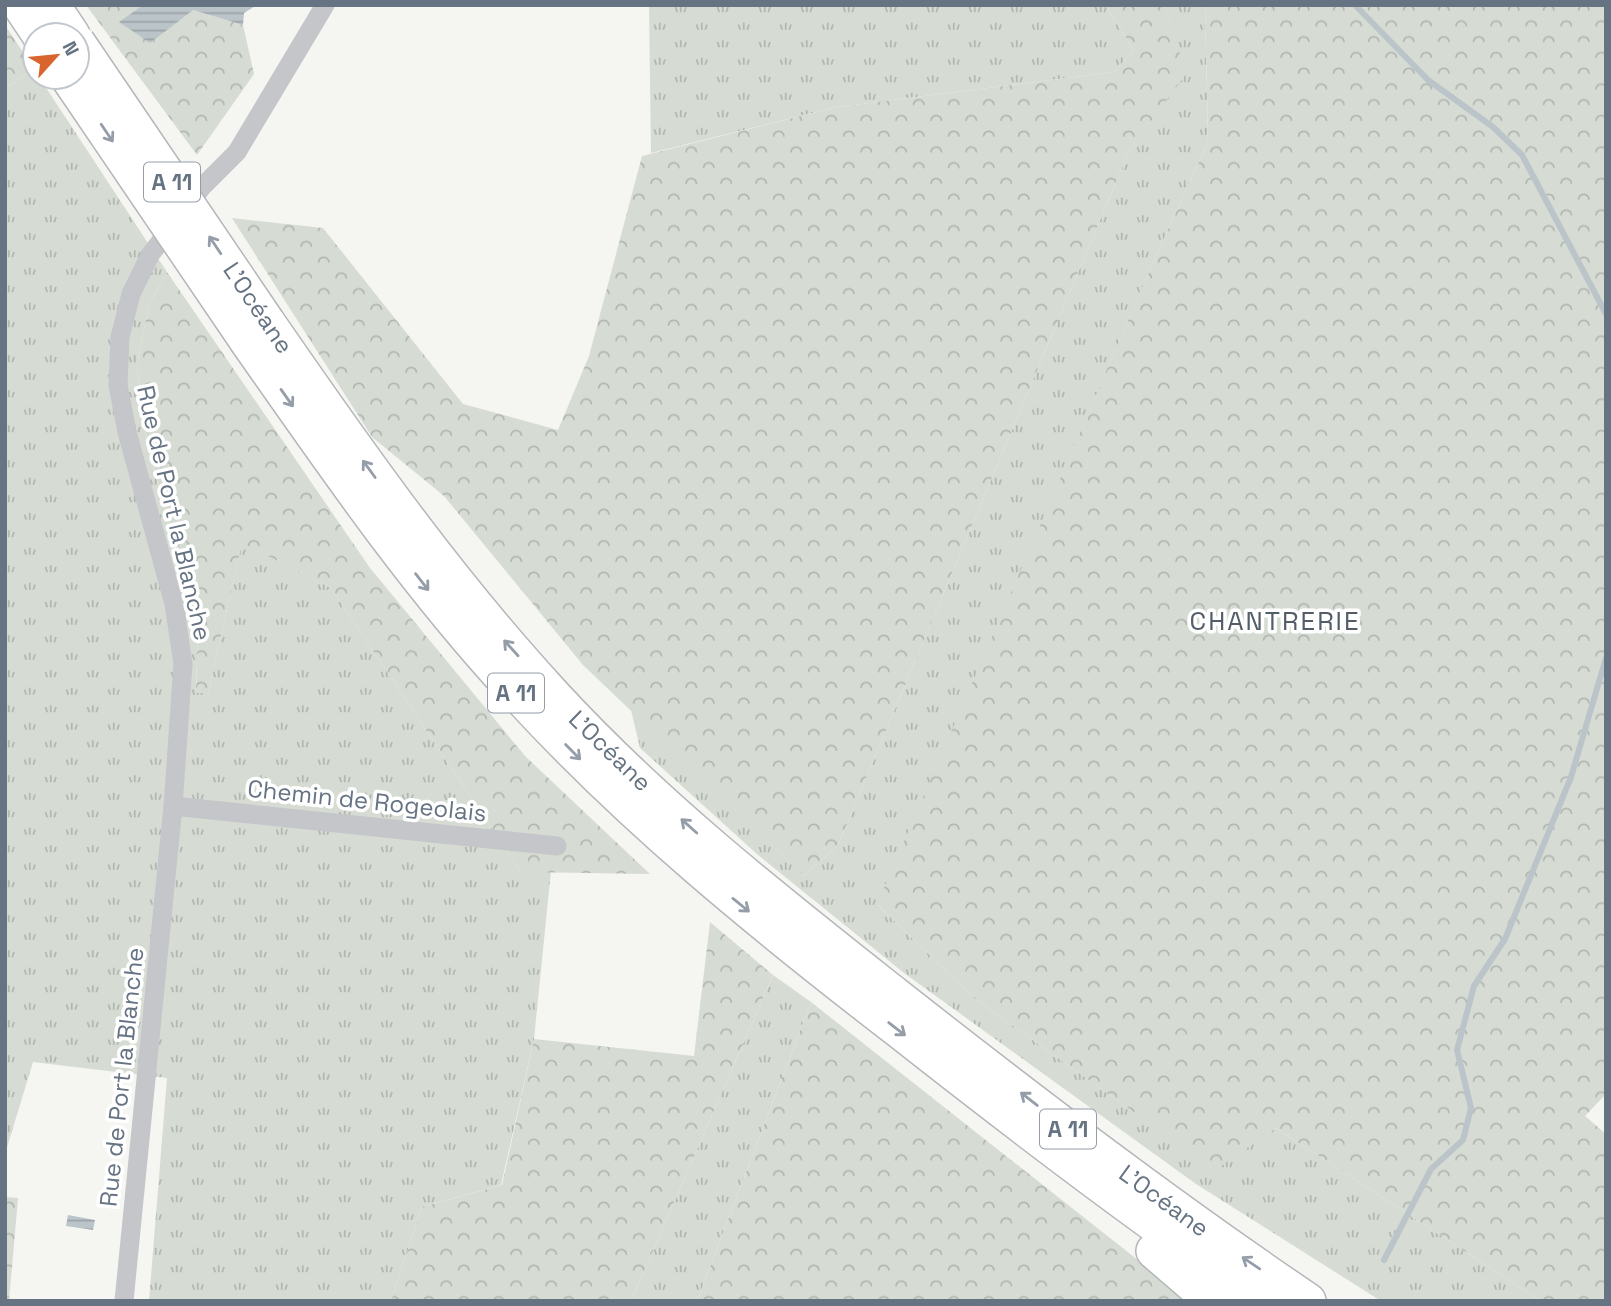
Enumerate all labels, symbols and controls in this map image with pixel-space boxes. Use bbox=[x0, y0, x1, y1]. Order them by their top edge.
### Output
north arrow bbox=[21, 21, 91, 91]
text: N bbox=[57, 37, 85, 60]
one-way arrow bbox=[100, 123, 114, 143]
road number: A 11 bbox=[144, 162, 200, 202]
one-way arrow bbox=[208, 236, 222, 255]
street label: L’Océane bbox=[217, 256, 300, 359]
street label: Rue de Port la Blanche bbox=[130, 382, 219, 643]
one-way arrow bbox=[280, 388, 294, 407]
one-way arrow bbox=[362, 460, 377, 479]
one-way arrow bbox=[415, 572, 430, 590]
district label: CHANTRERIE bbox=[1189, 604, 1361, 638]
one-way arrow bbox=[503, 639, 519, 657]
road number: A 11 bbox=[488, 674, 544, 712]
street label: L’Océane bbox=[562, 703, 658, 798]
one-way arrow bbox=[564, 743, 581, 760]
street label: Chemin de Rogeolais bbox=[246, 773, 488, 828]
one-way arrow bbox=[680, 818, 698, 834]
one-way arrow bbox=[732, 897, 750, 912]
street label: Rue de Port la Blanche bbox=[92, 946, 151, 1208]
one-way arrow bbox=[887, 1022, 906, 1037]
one-way arrow bbox=[1020, 1091, 1038, 1106]
road number: A 11 bbox=[1040, 1110, 1096, 1148]
street label: L’Océane bbox=[1113, 1158, 1215, 1244]
one-way arrow bbox=[1242, 1255, 1262, 1269]

